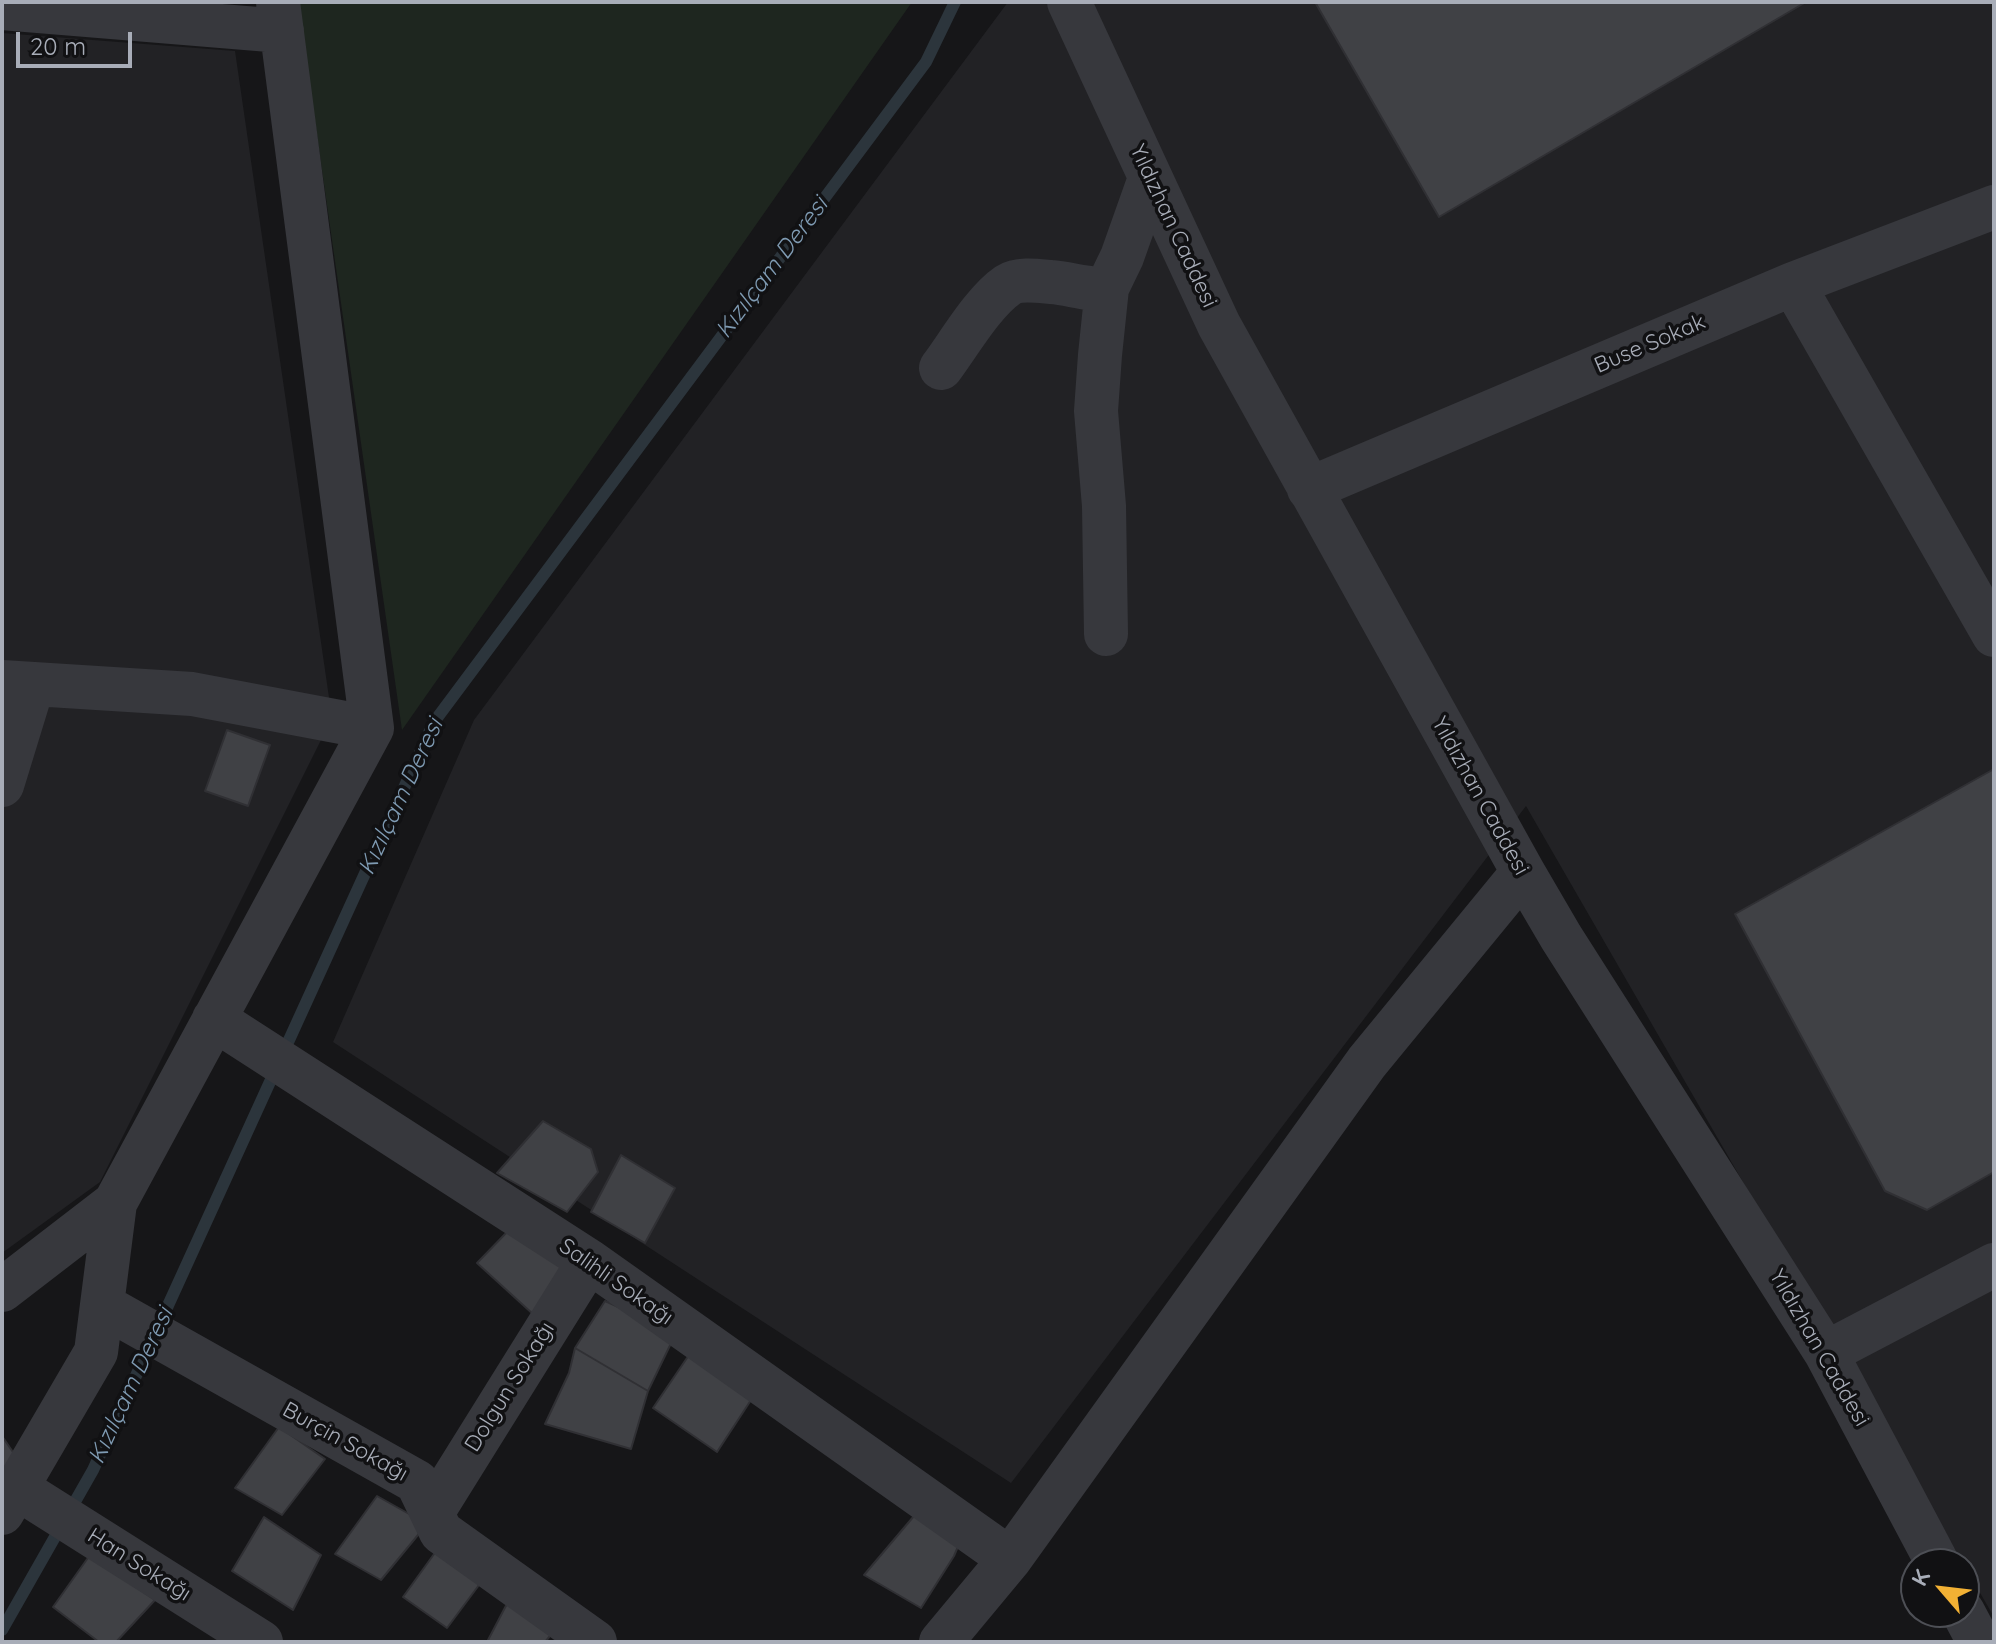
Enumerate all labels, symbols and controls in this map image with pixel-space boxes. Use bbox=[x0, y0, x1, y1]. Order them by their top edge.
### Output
scale bar bbox=[20, 16, 136, 66]
text: 20 m bbox=[30, 31, 86, 61]
street label: Yıldızhan Caddesi bbox=[1124, 140, 1222, 312]
water label: Kızılçam Deresi bbox=[710, 192, 834, 344]
street label: Buse Sokak bbox=[1591, 309, 1709, 379]
street label: Yıldızhan Caddesi bbox=[1426, 712, 1534, 880]
water label: Kızılçam Deresi bbox=[352, 715, 450, 879]
street label: Salihli Sokağı bbox=[554, 1233, 678, 1331]
street label: Yıldızhan Caddesi bbox=[1763, 1265, 1875, 1431]
water label: Kızılçam Deresi bbox=[82, 1304, 180, 1468]
street label: Dolgun Sokağı bbox=[460, 1317, 560, 1457]
street label: Burçin Sokağı bbox=[278, 1397, 412, 1487]
street label: Han Sokağı bbox=[82, 1523, 196, 1607]
north arrow bbox=[1900, 1548, 1980, 1628]
text: K bbox=[1905, 1565, 1936, 1591]

